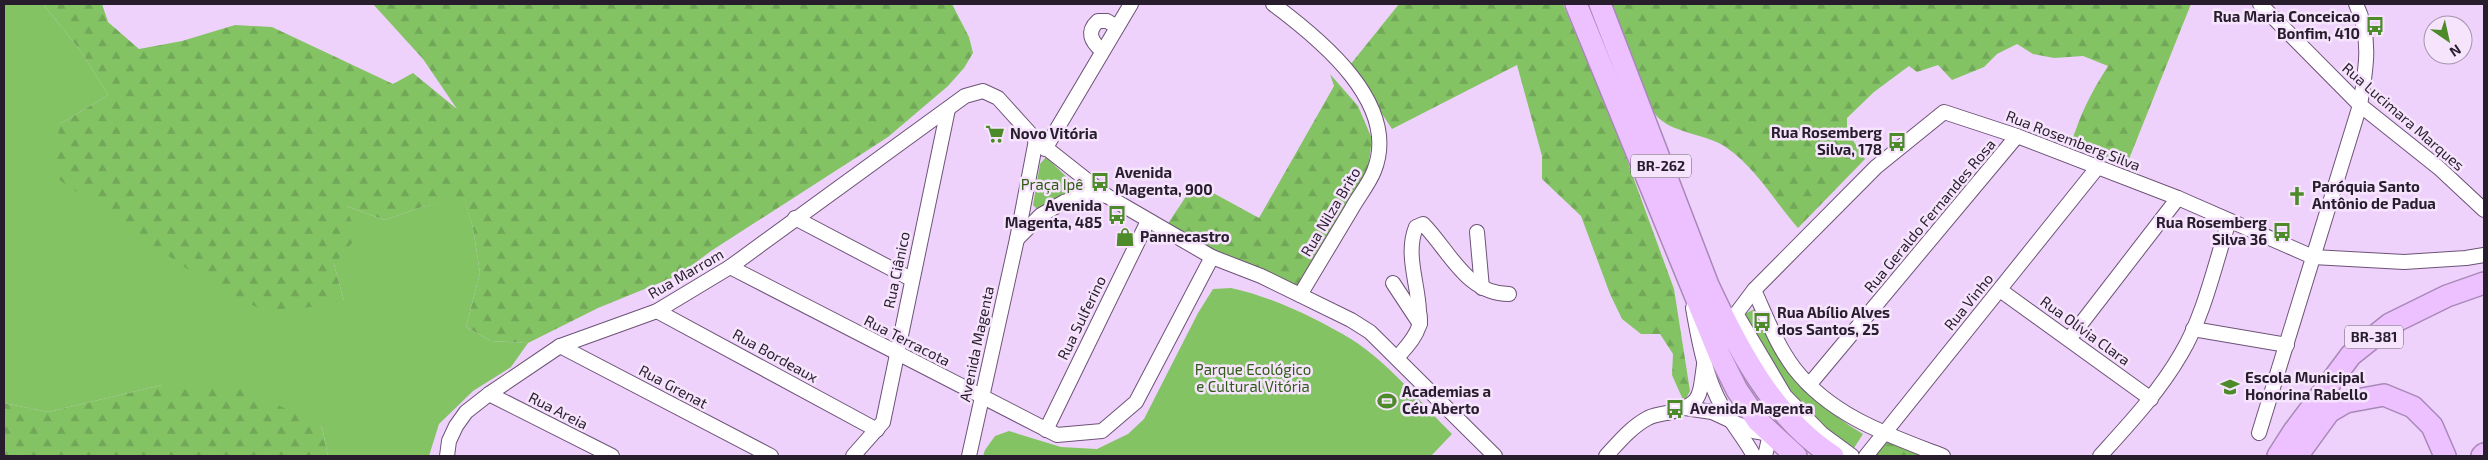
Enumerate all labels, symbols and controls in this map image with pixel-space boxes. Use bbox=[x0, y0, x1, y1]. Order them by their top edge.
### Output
place label: Rua Maria Conceicao Bonfim, 410 bbox=[2213, 7, 2360, 42]
bus stop icon: Rua Maria Conceicao Bonfim, 410 bbox=[2364, 15, 2386, 37]
north arrow bbox=[2423, 15, 2473, 65]
text: N bbox=[2447, 41, 2464, 61]
street label: Rua Lucimara Marques bbox=[2339, 58, 2468, 174]
street label: Rua Rosemberg Silva bbox=[2004, 106, 2143, 174]
supermarket icon: Novo Vitória bbox=[984, 123, 1006, 145]
place label: Rua Rosemberg Silva, 178 bbox=[1771, 123, 1882, 158]
place label: Novo Vitória bbox=[1010, 124, 1097, 142]
bus stop icon: Rua Rosemberg Silva, 178 bbox=[1886, 131, 1908, 153]
street label: Rua Geraldo Fernandes Rosa bbox=[1860, 135, 1999, 296]
road number: BR-262 bbox=[1631, 154, 1691, 178]
place label: Avenida Magenta, 900 bbox=[1115, 163, 1213, 198]
street label: Rua Nilza Brito bbox=[1297, 164, 1364, 259]
bus stop icon: Avenida Magenta, 900 bbox=[1089, 171, 1111, 193]
park label: Praça Ipê bbox=[1021, 175, 1083, 194]
place label: Paróquia Santo Antônio de Padua bbox=[2312, 177, 2436, 212]
church icon: Paróquia Santo Antônio de Padua bbox=[2286, 185, 2308, 207]
place label: Avenida Magenta, 485 bbox=[1005, 196, 1102, 231]
bus stop icon: Avenida Magenta, 485 bbox=[1106, 204, 1128, 226]
place label: Rua Rosemberg Silva 36 bbox=[2156, 213, 2267, 248]
bus stop icon: Rua Rosemberg Silva 36 bbox=[2271, 221, 2293, 243]
shop icon: Pannecastro bbox=[1114, 226, 1136, 248]
place label: Pannecastro bbox=[1140, 227, 1230, 245]
street label: Rua Ciânico bbox=[879, 230, 913, 310]
street label: Rua Marrom bbox=[644, 244, 727, 302]
street label: Rua Vinho bbox=[1940, 269, 1997, 333]
street label: Rua Sulferino bbox=[1053, 273, 1109, 363]
street label: Avenida Magenta bbox=[955, 284, 997, 403]
street label: Rua Olívia Clara bbox=[2037, 292, 2134, 369]
place label: Rua Abílio Alves dos Santos, 25 bbox=[1777, 303, 1890, 338]
street label: Rua Terracota bbox=[861, 311, 953, 369]
bus stop icon: Rua Abílio Alves dos Santos, 25 bbox=[1751, 311, 1773, 333]
street label: Rua Bordeaux bbox=[730, 324, 821, 386]
road number: BR-381 bbox=[2345, 326, 2403, 348]
street label: Rua Grenat bbox=[636, 360, 711, 412]
park label: Parque Ecológico e Cultural Vitória bbox=[1195, 360, 1311, 395]
place label: Escola Municipal Honorina Rabello bbox=[2245, 368, 2368, 403]
school or university icon: Escola Municipal Honorina Rabello bbox=[2219, 376, 2241, 398]
place label: Academias a Céu Aberto bbox=[1402, 382, 1491, 417]
street label: Rua Areia bbox=[526, 388, 591, 433]
sports icon: Academias a Céu Aberto bbox=[1376, 390, 1398, 412]
bus stop icon: Avenida Magenta bbox=[1664, 398, 1686, 420]
place label: Avenida Magenta bbox=[1690, 399, 1813, 417]

